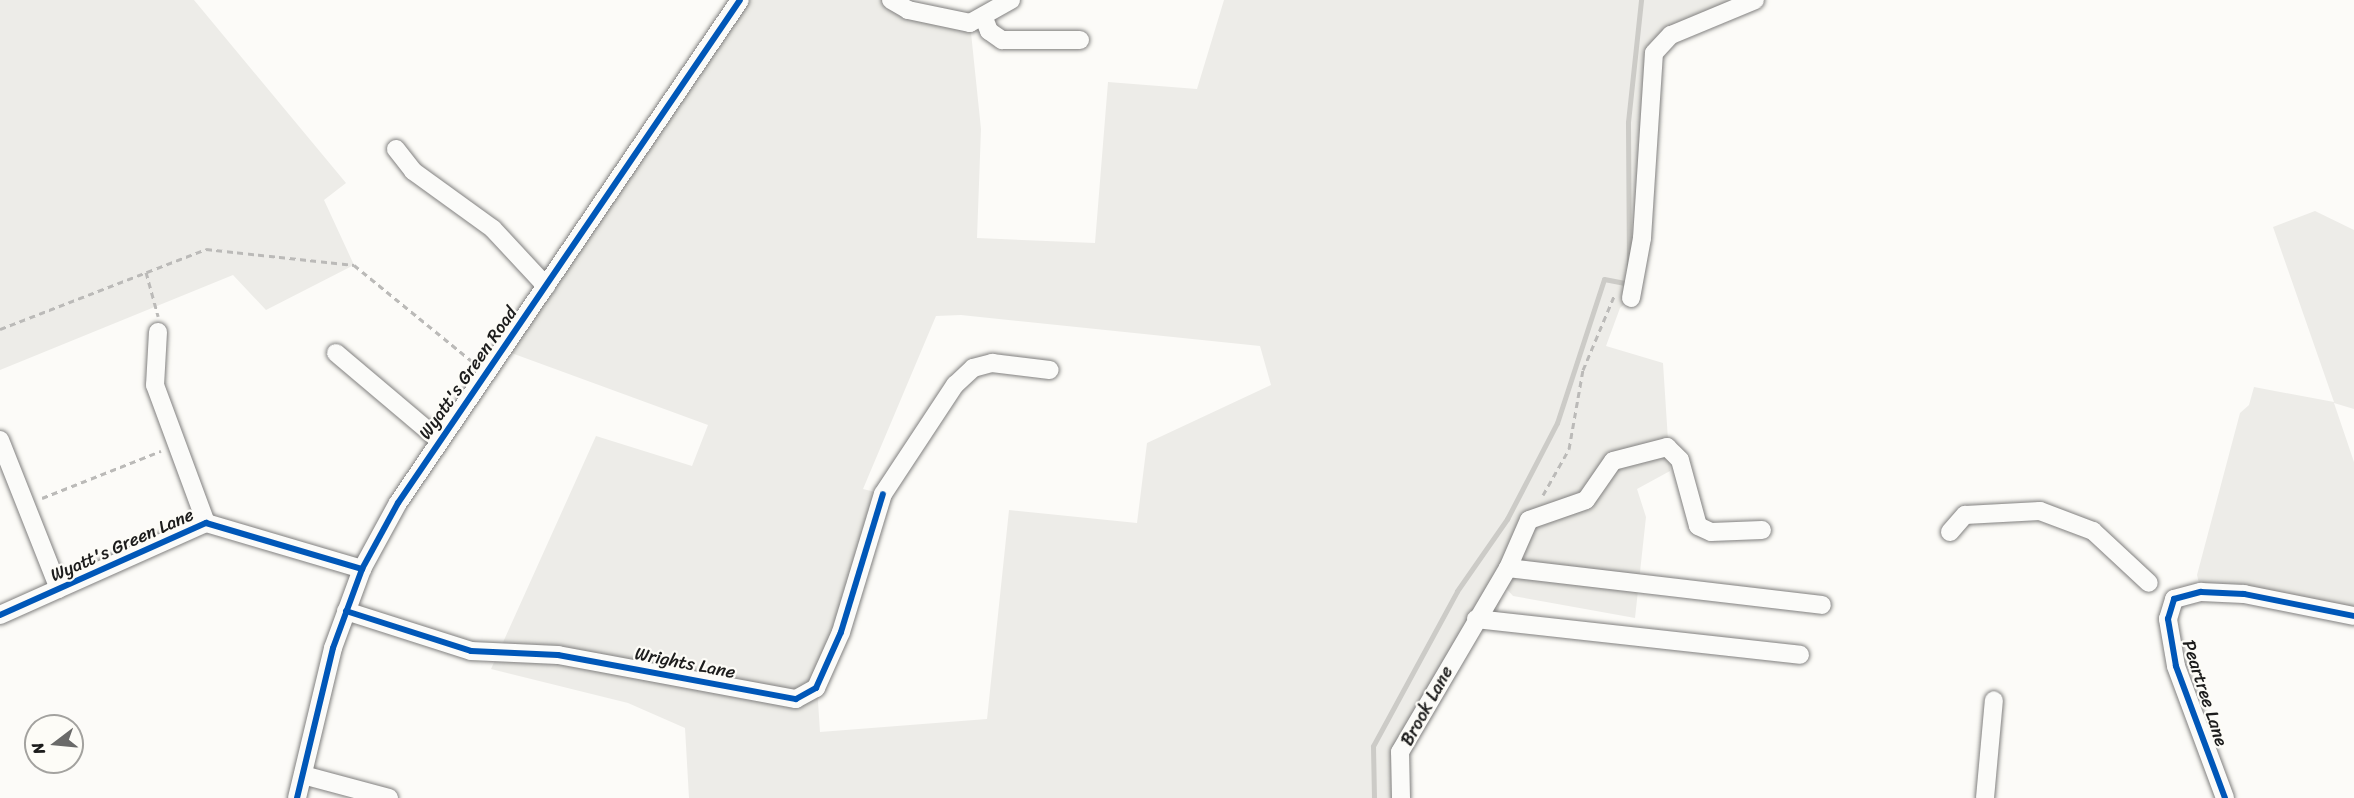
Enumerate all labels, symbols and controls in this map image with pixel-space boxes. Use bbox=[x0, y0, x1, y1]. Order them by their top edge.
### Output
street label: Wyatt's Green Road bbox=[414, 303, 522, 443]
street label: Wyatt's Green Lane bbox=[47, 504, 197, 586]
street label: Peartree Lane bbox=[2178, 637, 2232, 749]
street label: Wrights Lane bbox=[633, 643, 737, 683]
street label: Brook Lane bbox=[1396, 662, 1458, 750]
north arrow bbox=[24, 714, 84, 774]
text: N bbox=[23, 739, 54, 758]

